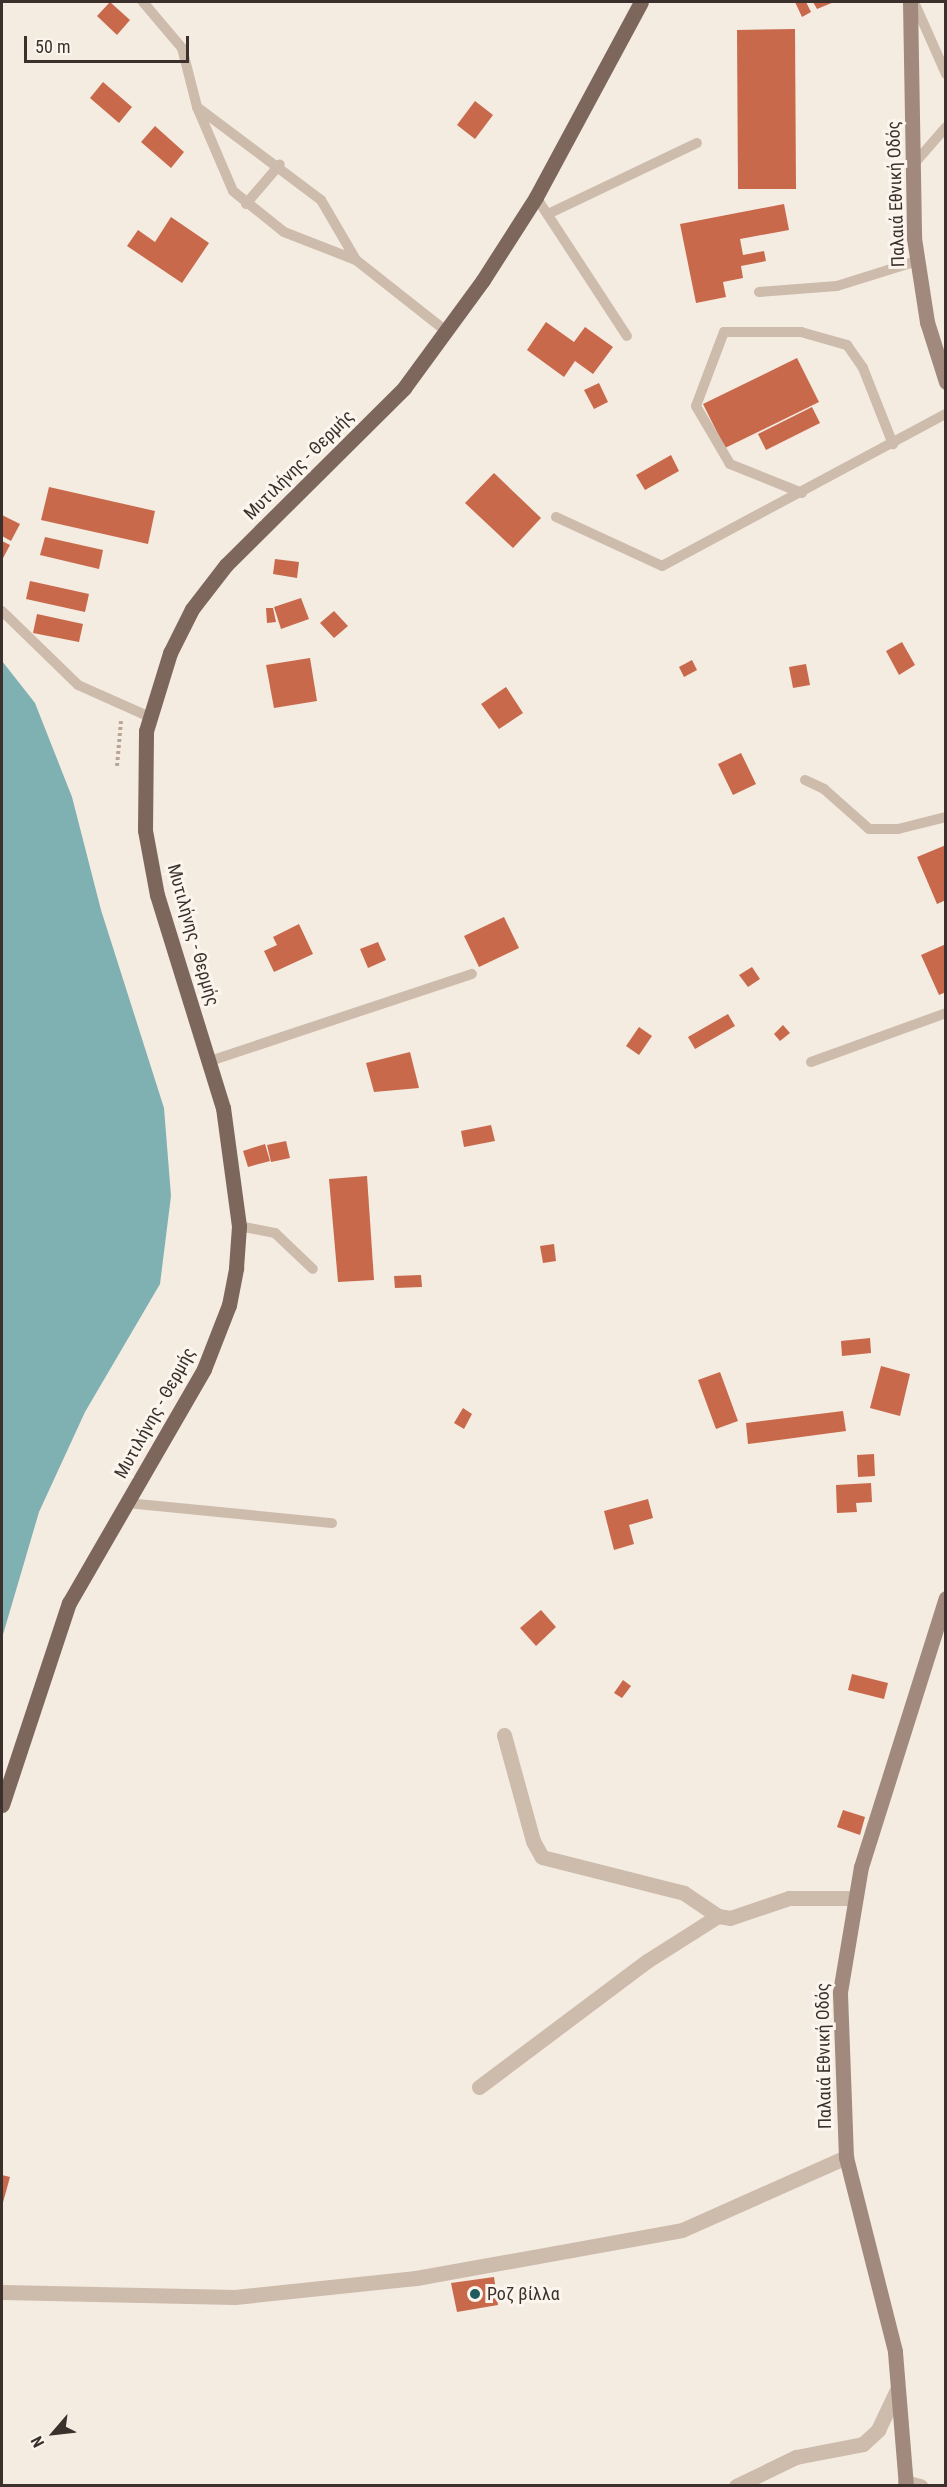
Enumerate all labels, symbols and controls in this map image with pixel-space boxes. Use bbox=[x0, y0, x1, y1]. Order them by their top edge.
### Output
scale bar bbox=[27, 24, 192, 62]
text: 50 m bbox=[35, 36, 70, 57]
street label: Παλαιά Εθνική Οδός bbox=[883, 120, 909, 268]
street label: Μυτιλήνης - Θερμής bbox=[240, 406, 358, 524]
street label: Μυτιλήνης - Θερμής bbox=[162, 862, 224, 1008]
street label: Μυτιλήνης - Θερμής bbox=[110, 1344, 200, 1482]
street label: Παλαιά Εθνική Οδός bbox=[812, 1983, 836, 2129]
place label: Ροζ βίλλα bbox=[487, 2283, 560, 2305]
marker: Ροζ βίλλα bbox=[468, 2287, 482, 2301]
north arrow bbox=[24, 2403, 84, 2463]
text: N bbox=[27, 2433, 48, 2450]

